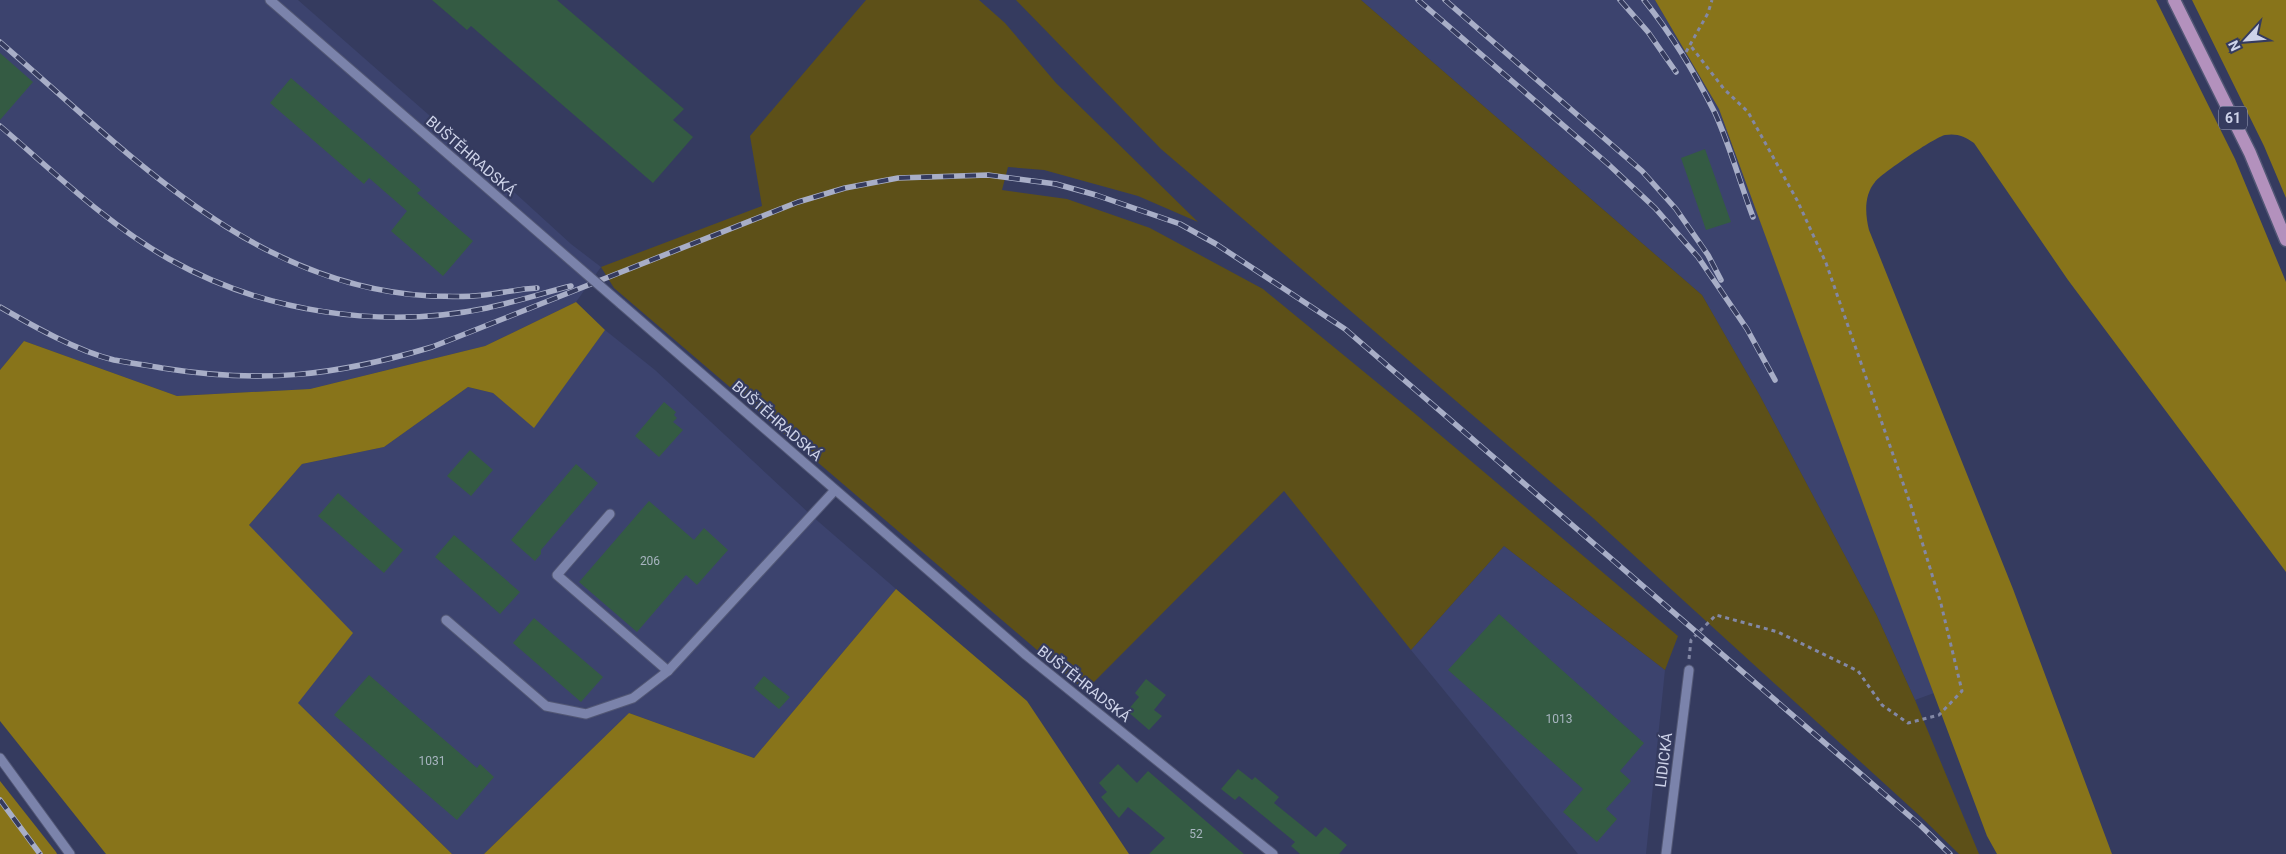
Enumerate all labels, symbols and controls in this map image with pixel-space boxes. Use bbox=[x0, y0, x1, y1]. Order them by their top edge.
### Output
north arrow bbox=[2221, 15, 2271, 65]
text: N bbox=[2225, 38, 2244, 54]
road number: 61 bbox=[2219, 106, 2247, 130]
street label: BUŠTĚHRADSKÁ bbox=[422, 112, 520, 200]
street label: BUŠTĚHRADSKÁ bbox=[728, 377, 826, 465]
house number: 206 bbox=[640, 554, 660, 568]
street label: BUŠTĚHRADSKÁ bbox=[1034, 642, 1134, 726]
house number: 1013 bbox=[1546, 712, 1572, 726]
street label: LIDICKÁ bbox=[1652, 731, 1676, 788]
house number: 1031 bbox=[419, 754, 445, 768]
house number: 52 bbox=[1189, 827, 1203, 841]

